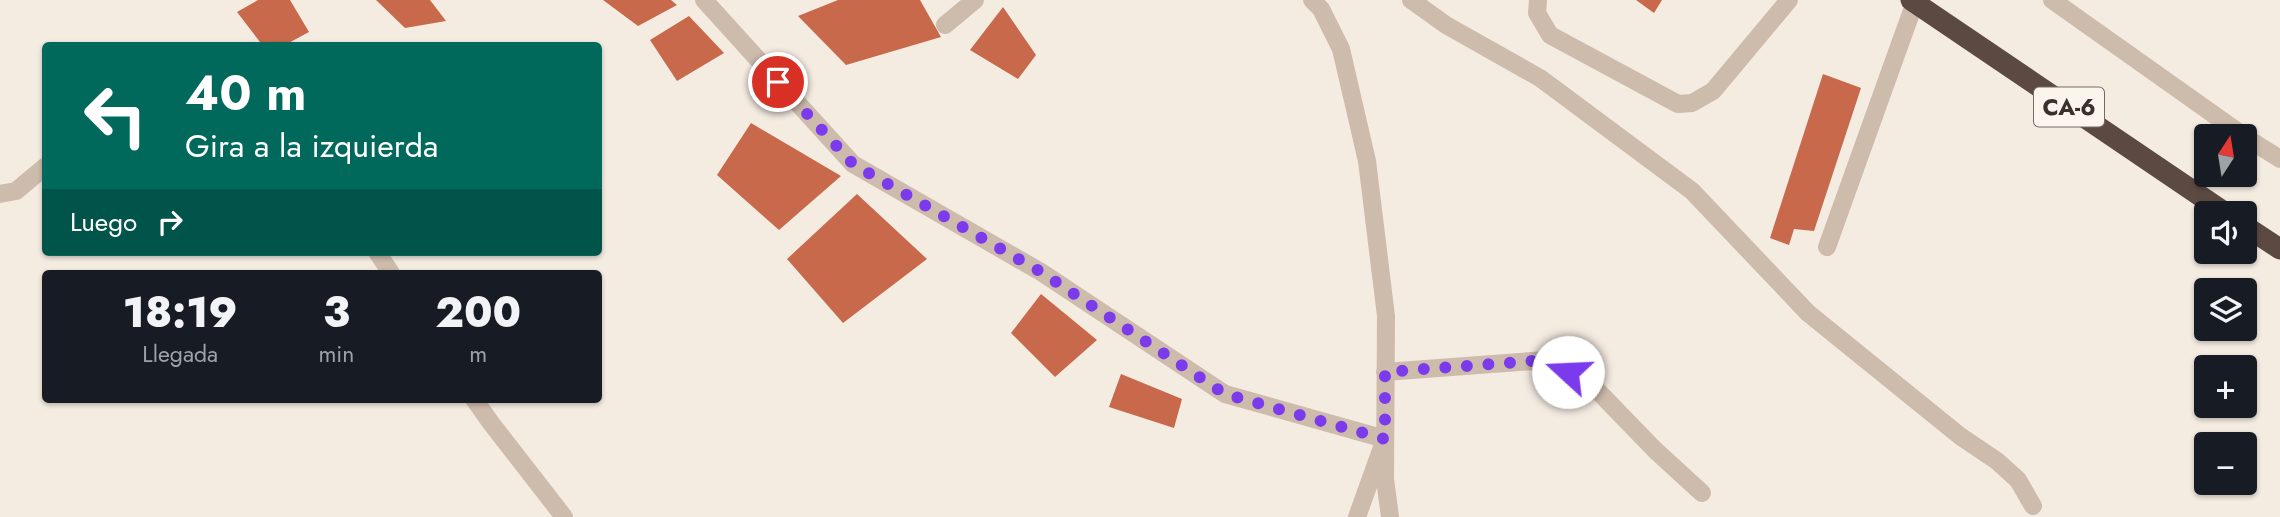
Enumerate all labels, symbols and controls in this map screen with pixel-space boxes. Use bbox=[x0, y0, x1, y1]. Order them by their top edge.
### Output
pin bbox=[748, 52, 808, 112]
text: 40 m bbox=[185, 58, 307, 128]
icon: arrive bbox=[759, 63, 797, 101]
icon: left bbox=[70, 70, 161, 161]
road number: CA-6 bbox=[2034, 88, 2104, 127]
text: Gira a la izquierda bbox=[185, 123, 438, 169]
north arrow bbox=[2194, 124, 2258, 187]
map controls bbox=[2194, 124, 2257, 495]
button: sound bbox=[2194, 201, 2257, 264]
text: Luego bbox=[70, 203, 137, 241]
icon: right bbox=[151, 203, 189, 241]
button: layers bbox=[2194, 278, 2257, 341]
text: 18:19 bbox=[123, 282, 238, 343]
text: 3 bbox=[323, 282, 350, 343]
text: 200 bbox=[435, 282, 521, 343]
position arrow bbox=[1531, 335, 1605, 409]
text: Llegada bbox=[142, 337, 218, 371]
text: min bbox=[318, 337, 354, 371]
text: m bbox=[469, 337, 487, 371]
button: + bbox=[2194, 355, 2257, 418]
button: − bbox=[2194, 432, 2257, 495]

